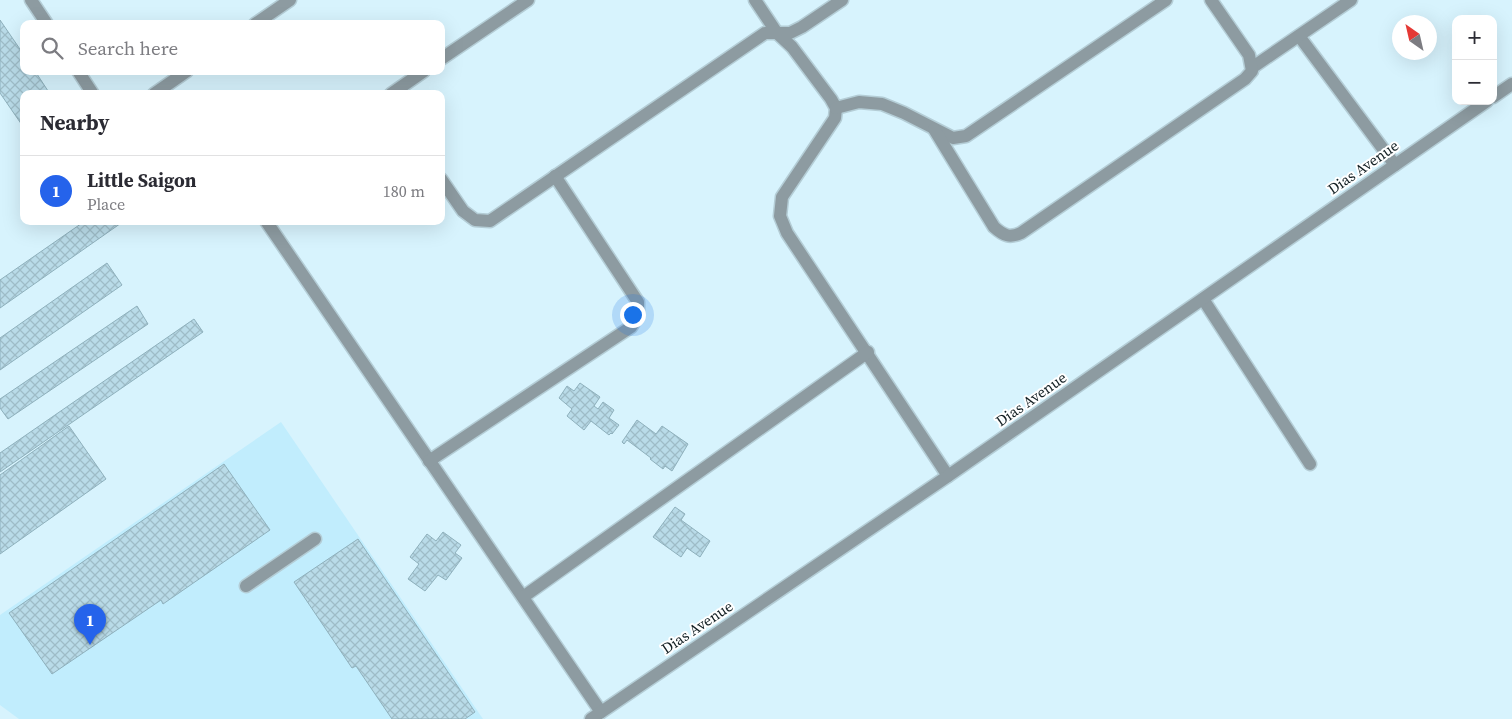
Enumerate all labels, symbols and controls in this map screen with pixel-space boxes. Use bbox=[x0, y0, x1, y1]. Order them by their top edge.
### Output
north arrow bbox=[1392, 15, 1437, 60]
map controls bbox=[1452, 15, 1497, 105]
button: + bbox=[1452, 15, 1497, 60]
search box bbox=[20, 20, 445, 75]
icon: search bbox=[38, 34, 66, 62]
text: Search here bbox=[78, 35, 178, 61]
button: − bbox=[1452, 60, 1497, 105]
text: Nearby bbox=[40, 108, 110, 137]
street label: Dias Avenue bbox=[1323, 135, 1403, 199]
text: Little Saigon bbox=[87, 167, 196, 193]
text: 1 bbox=[52, 180, 60, 202]
text: 180 m bbox=[383, 180, 425, 202]
text: Place bbox=[87, 193, 125, 215]
your location bbox=[620, 302, 646, 328]
street label: Dias Avenue bbox=[991, 367, 1071, 431]
street label: Dias Avenue bbox=[657, 595, 737, 659]
pin: 1 bbox=[74, 604, 106, 645]

